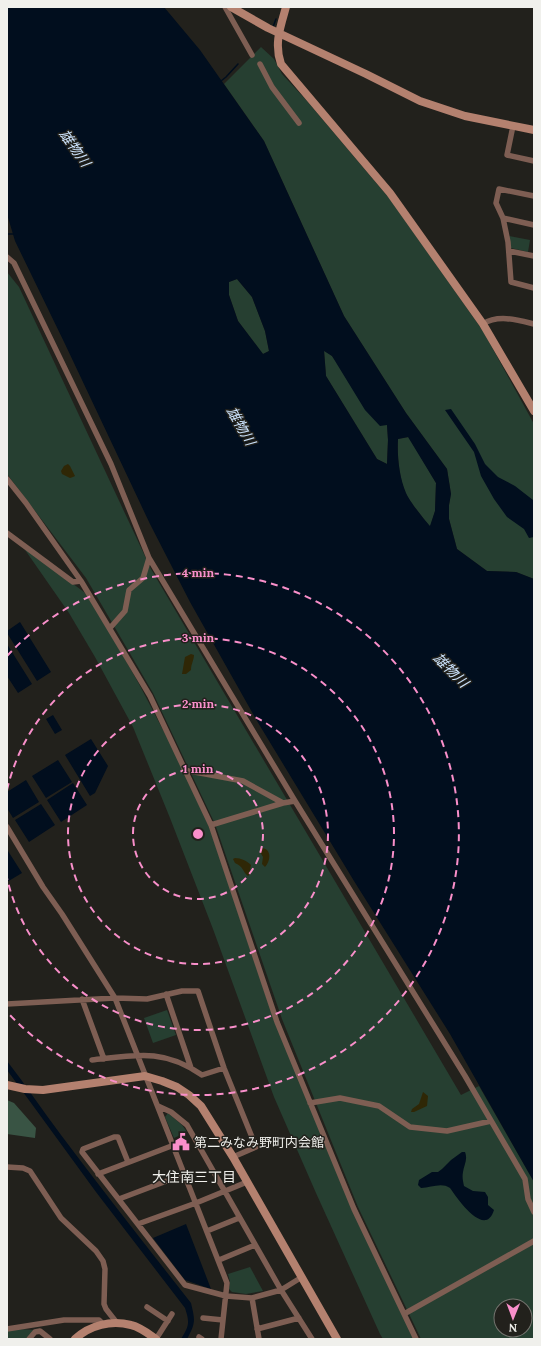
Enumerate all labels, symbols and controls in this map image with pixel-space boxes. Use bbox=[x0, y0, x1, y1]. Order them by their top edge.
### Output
water label: 雄物川 bbox=[56, 126, 96, 172]
water label: 雄物川 bbox=[223, 403, 260, 450]
text: 4 min bbox=[182, 565, 215, 580]
text: 3 min bbox=[182, 630, 215, 645]
water label: 雄物川 bbox=[430, 649, 474, 693]
text: 2 min bbox=[182, 696, 214, 711]
text: 1 min bbox=[183, 761, 214, 776]
centre of rings bbox=[191, 827, 205, 841]
public building icon: 第二みなみ野町内会館 bbox=[171, 1132, 191, 1152]
place label: 第二みなみ野町内会館 bbox=[194, 1134, 324, 1151]
district label: 大住南三丁目 bbox=[152, 1168, 236, 1186]
north arrow bbox=[493, 1298, 533, 1338]
text: N bbox=[508, 1321, 517, 1335]

